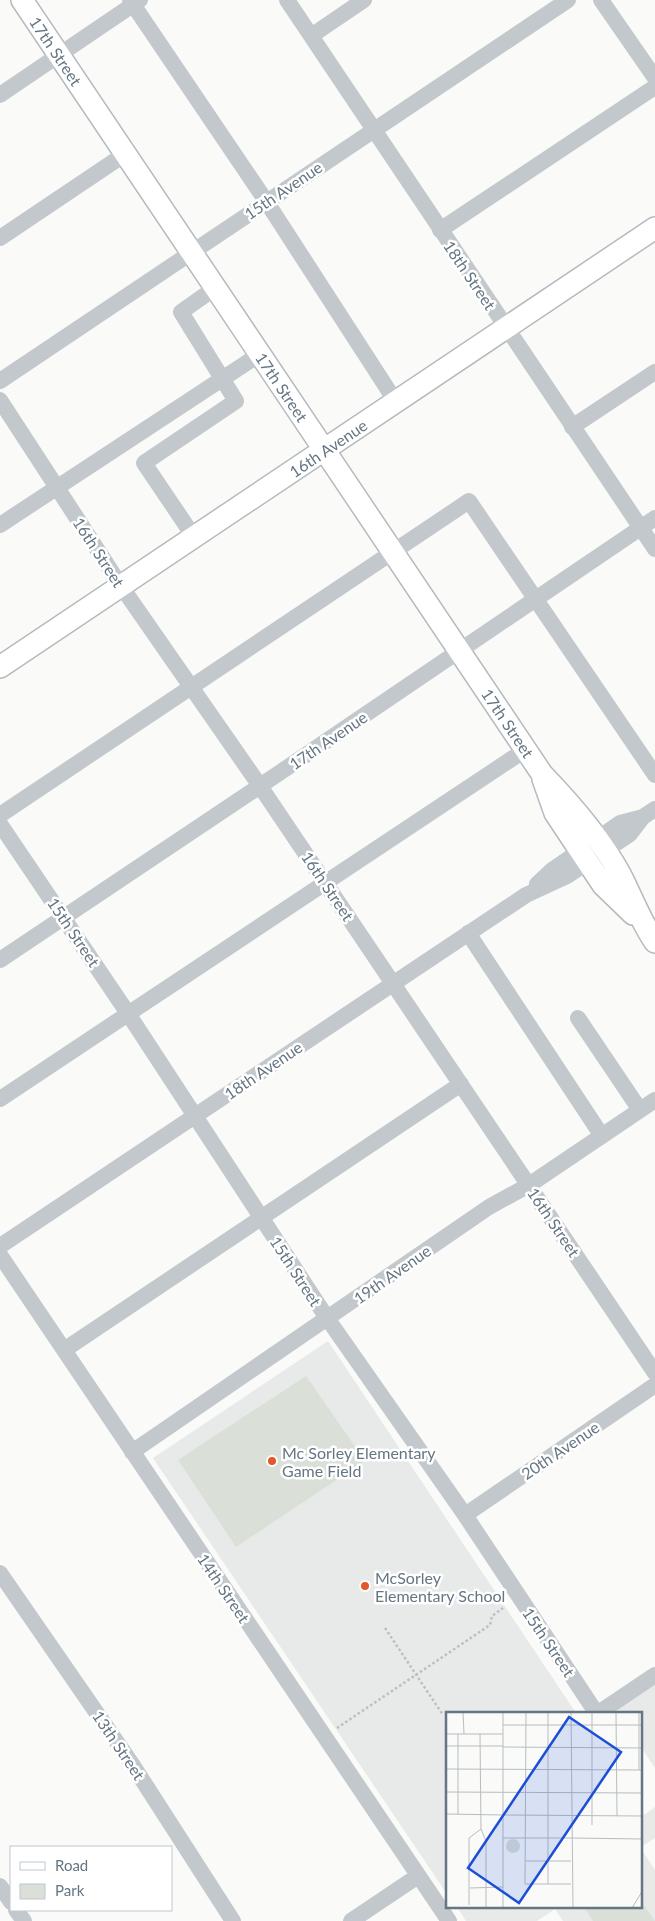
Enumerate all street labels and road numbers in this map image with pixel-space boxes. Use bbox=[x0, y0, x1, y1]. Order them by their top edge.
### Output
street label: 17th Street bbox=[26, 13, 86, 89]
street label: 15th Avenue bbox=[240, 157, 326, 223]
street label: 18th Street bbox=[440, 237, 500, 313]
street label: 17th Street bbox=[252, 349, 312, 425]
street label: 16th Avenue bbox=[285, 415, 371, 481]
street label: 16th Street bbox=[69, 514, 129, 591]
street label: 17th Street bbox=[478, 685, 538, 761]
street label: 17th Avenue bbox=[285, 707, 371, 773]
street label: 16th Street bbox=[298, 848, 358, 924]
street label: 15th Street bbox=[44, 894, 104, 970]
street label: 18th Avenue bbox=[220, 1037, 306, 1103]
street label: 16th Street bbox=[524, 1184, 584, 1260]
street label: 15th Street bbox=[266, 1233, 326, 1310]
street label: 19th Avenue bbox=[350, 1240, 434, 1308]
street label: 20th Avenue bbox=[517, 1417, 603, 1483]
street label: 14th Street bbox=[194, 1550, 254, 1626]
street label: 15th Street bbox=[519, 1604, 579, 1680]
street label: 13th Street bbox=[89, 1707, 149, 1783]

